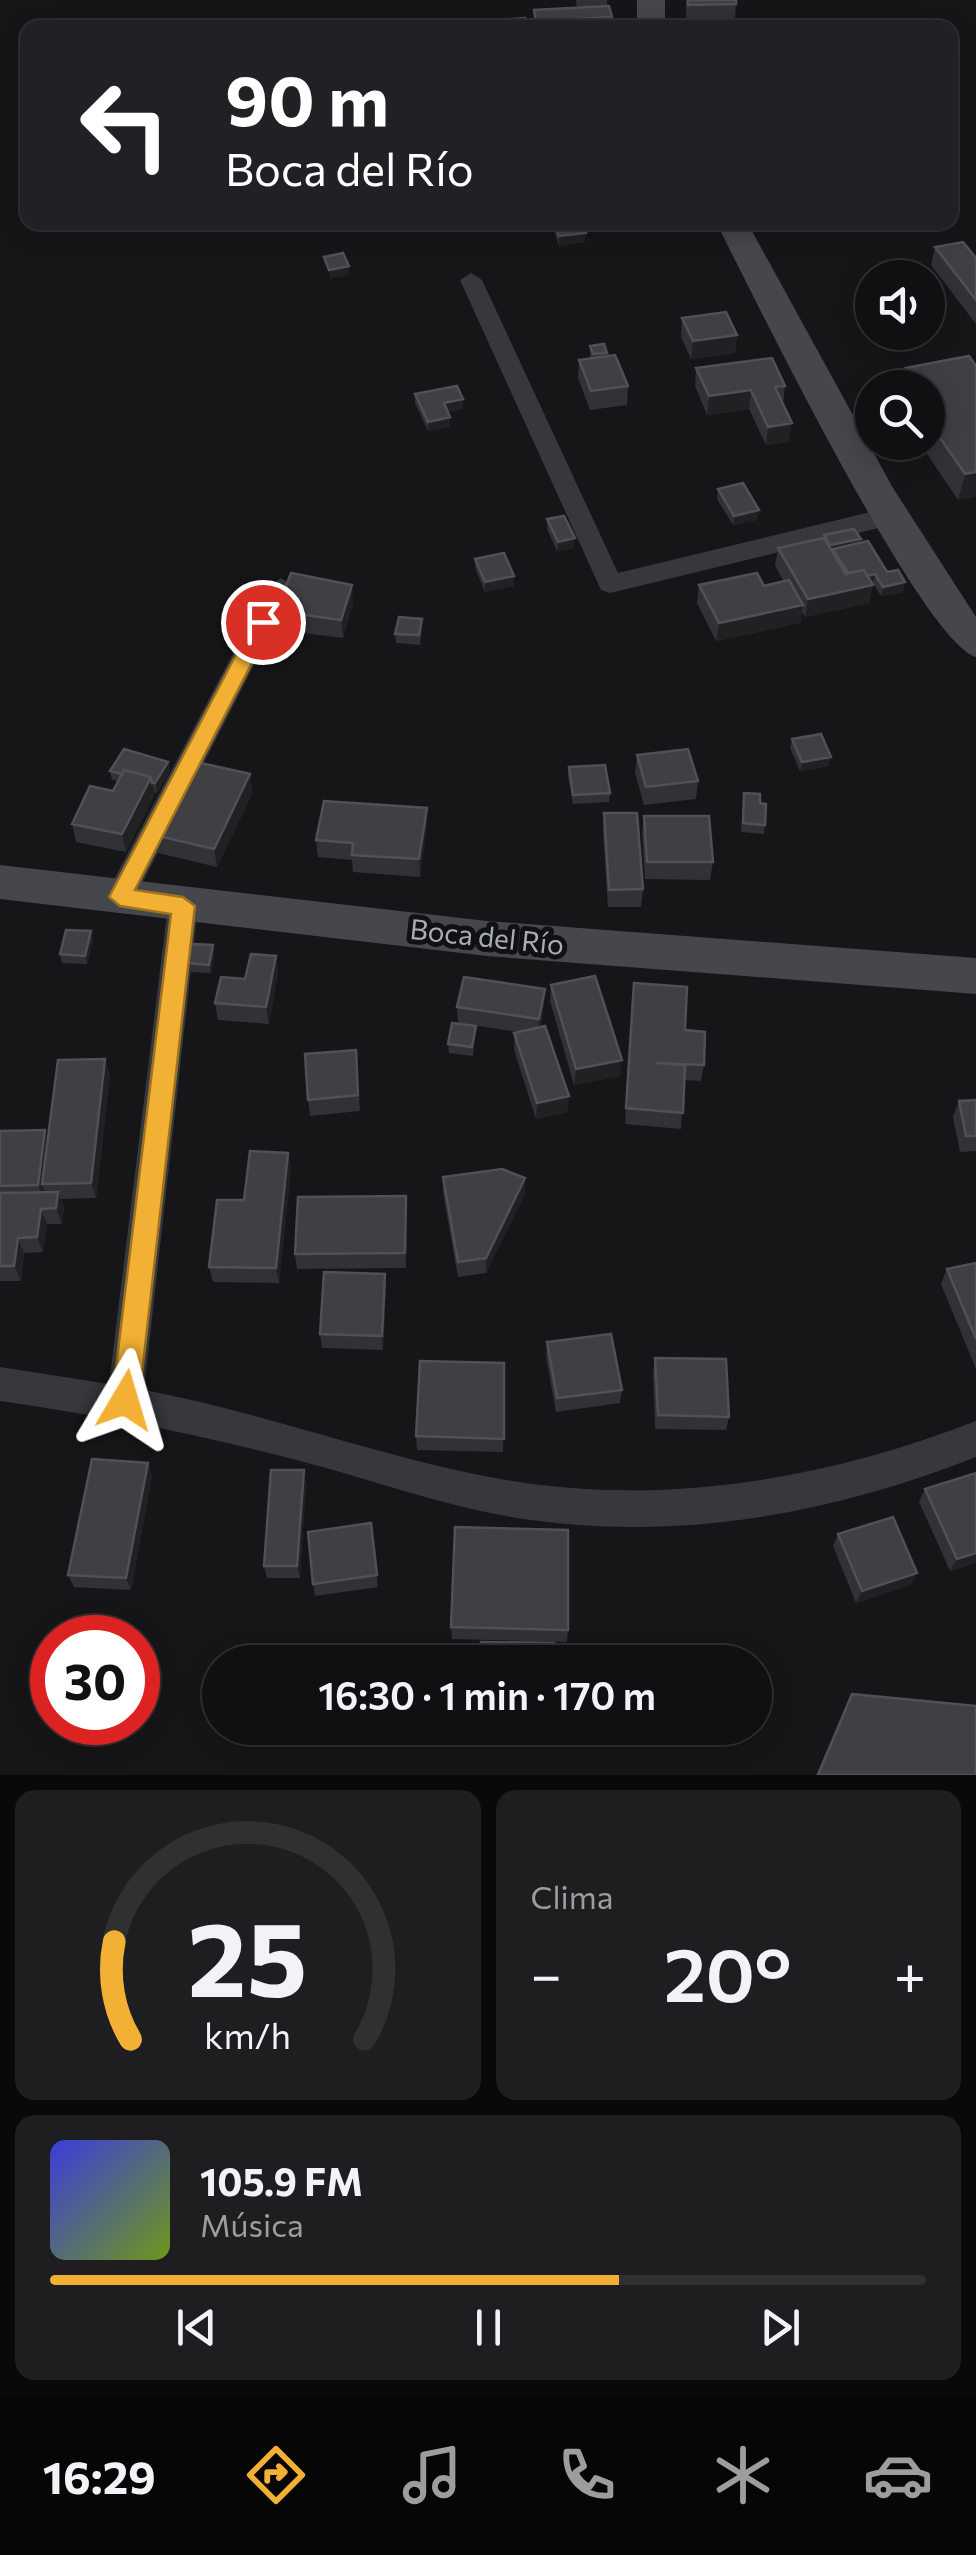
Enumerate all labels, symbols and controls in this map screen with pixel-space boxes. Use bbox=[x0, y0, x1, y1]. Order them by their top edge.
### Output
text: 90 m bbox=[225, 55, 389, 140]
icon: left bbox=[60, 60, 190, 190]
text: Boca del Río bbox=[225, 140, 474, 195]
map controls bbox=[855, 260, 945, 460]
button: sound bbox=[855, 260, 945, 350]
button: search bbox=[855, 370, 945, 460]
pin bbox=[221, 580, 306, 665]
icon: arrive bbox=[236, 595, 291, 650]
street label: Boca del Río bbox=[408, 911, 566, 961]
position arrow bbox=[73, 1348, 177, 1452]
speed limit sign: 30 bbox=[30, 1615, 160, 1745]
text: 16:30 · 1 min · 170 m bbox=[318, 1671, 656, 1718]
text: Clima bbox=[531, 1876, 613, 1916]
text: 25 bbox=[188, 1891, 308, 2018]
text: 20° bbox=[664, 1926, 792, 2017]
text: − bbox=[531, 1939, 562, 2006]
text: + bbox=[894, 1939, 926, 2006]
text: km/h bbox=[204, 2013, 291, 2056]
text: 105.9 FM bbox=[200, 2157, 363, 2204]
text: Música bbox=[200, 2204, 304, 2244]
icon: previous bbox=[169, 2300, 224, 2355]
icon: pause bbox=[461, 2300, 516, 2355]
icon: next bbox=[753, 2300, 808, 2355]
icon: directions bbox=[241, 2440, 311, 2510]
icon: music bbox=[397, 2440, 467, 2510]
icon: phone bbox=[552, 2440, 622, 2510]
icon: climate bbox=[708, 2440, 778, 2510]
icon: car bbox=[863, 2440, 933, 2510]
text: 16:29 bbox=[43, 2448, 156, 2503]

